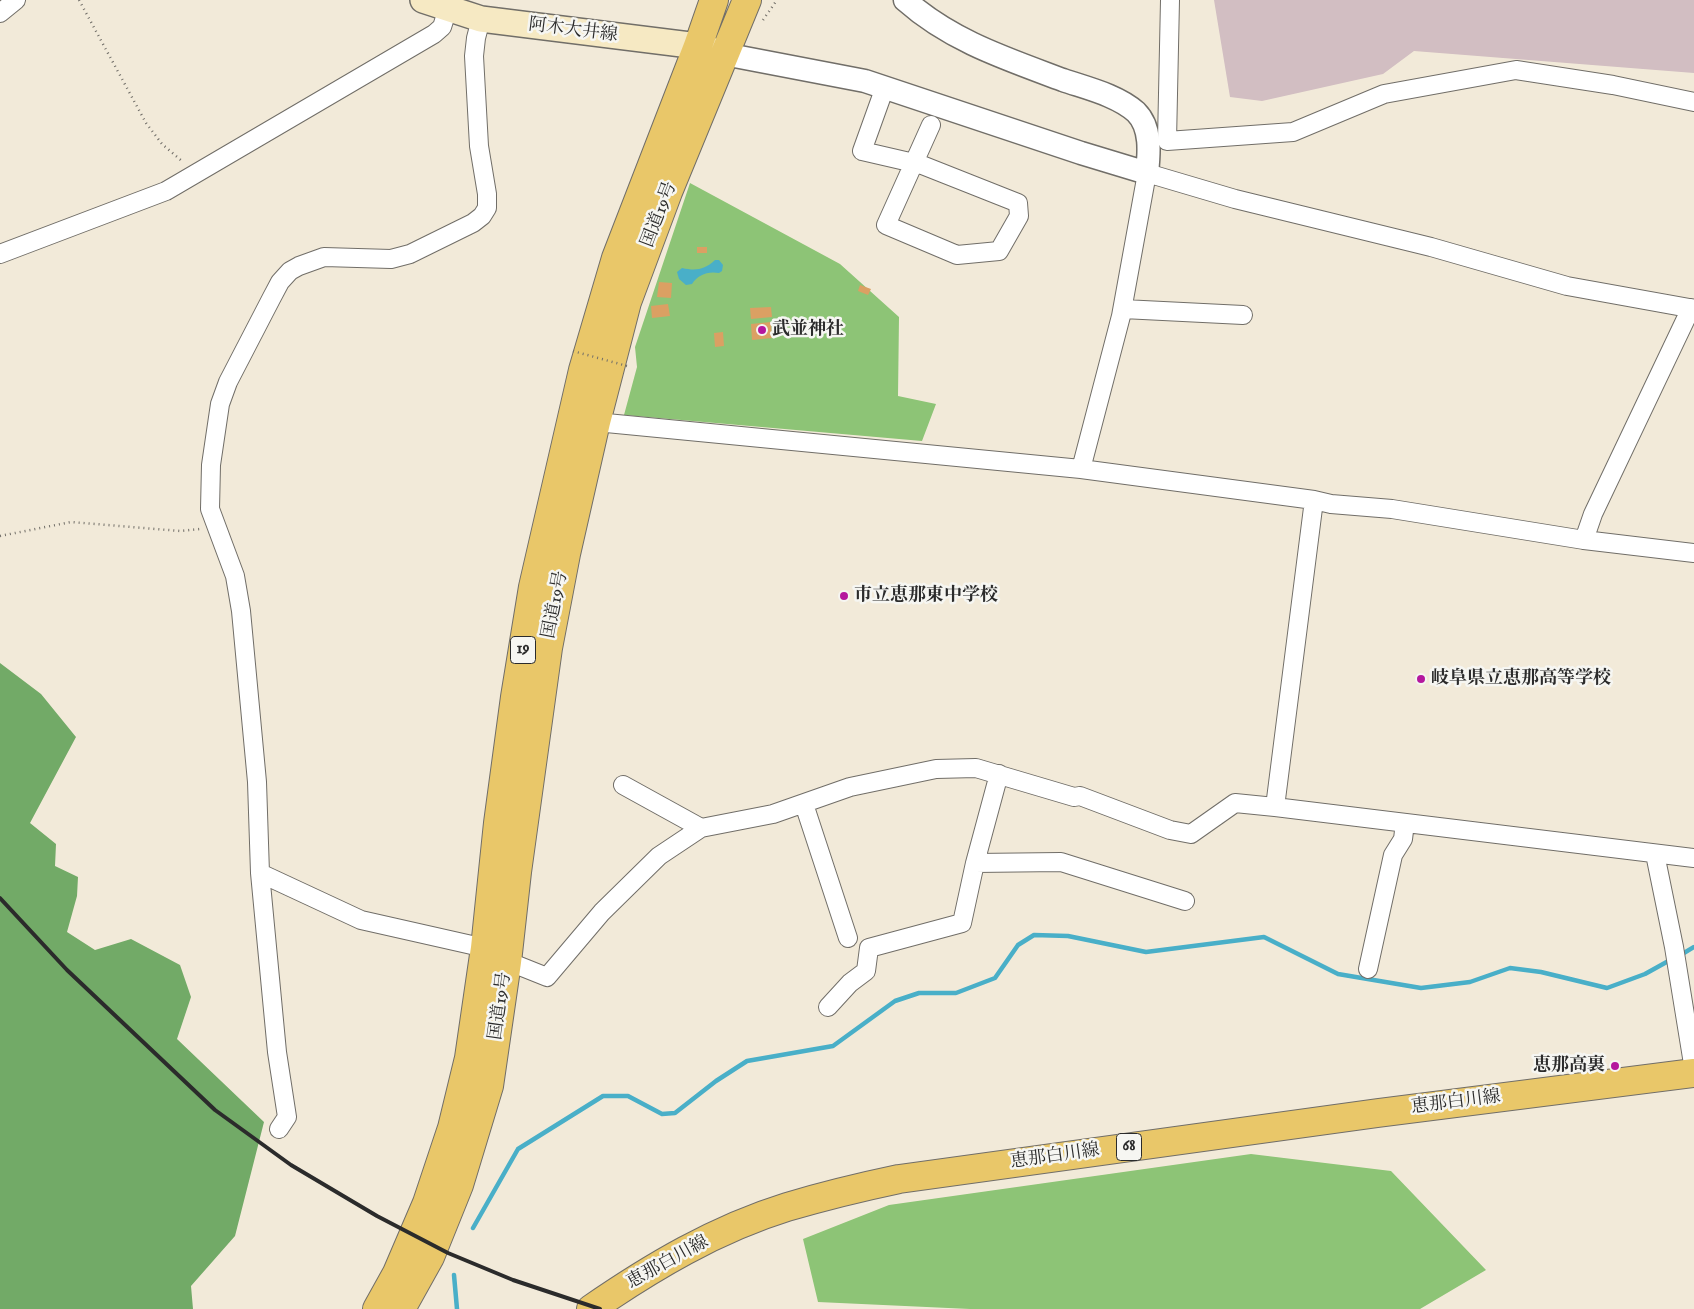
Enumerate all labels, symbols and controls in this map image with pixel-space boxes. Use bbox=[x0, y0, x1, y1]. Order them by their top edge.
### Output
street label: 阿木大井線 bbox=[527, 15, 619, 47]
street label: 国道19号 bbox=[638, 179, 682, 251]
place label: 武並神社 bbox=[772, 319, 844, 341]
marker: 武並神社 bbox=[756, 324, 768, 336]
street label: 国道19号 bbox=[539, 569, 573, 641]
place label: 市立恵那東中学校 bbox=[854, 585, 998, 607]
marker: 市立恵那東中学校 bbox=[838, 590, 850, 602]
road number: 19 bbox=[510, 636, 536, 664]
place label: 岐阜県立恵那高等学校 bbox=[1431, 668, 1611, 690]
marker: 岐阜県立恵那高等学校 bbox=[1415, 673, 1427, 685]
street label: 国道19号 bbox=[486, 971, 516, 1041]
place label: 恵那高裏 bbox=[1533, 1055, 1605, 1077]
marker: 恵那高裏 bbox=[1609, 1060, 1621, 1072]
street label: 恵那白川線 bbox=[1410, 1087, 1502, 1119]
road number: 68 bbox=[1116, 1134, 1142, 1160]
street label: 恵那白川線 bbox=[1009, 1140, 1101, 1174]
street label: 恵那白川線 bbox=[623, 1232, 713, 1294]

